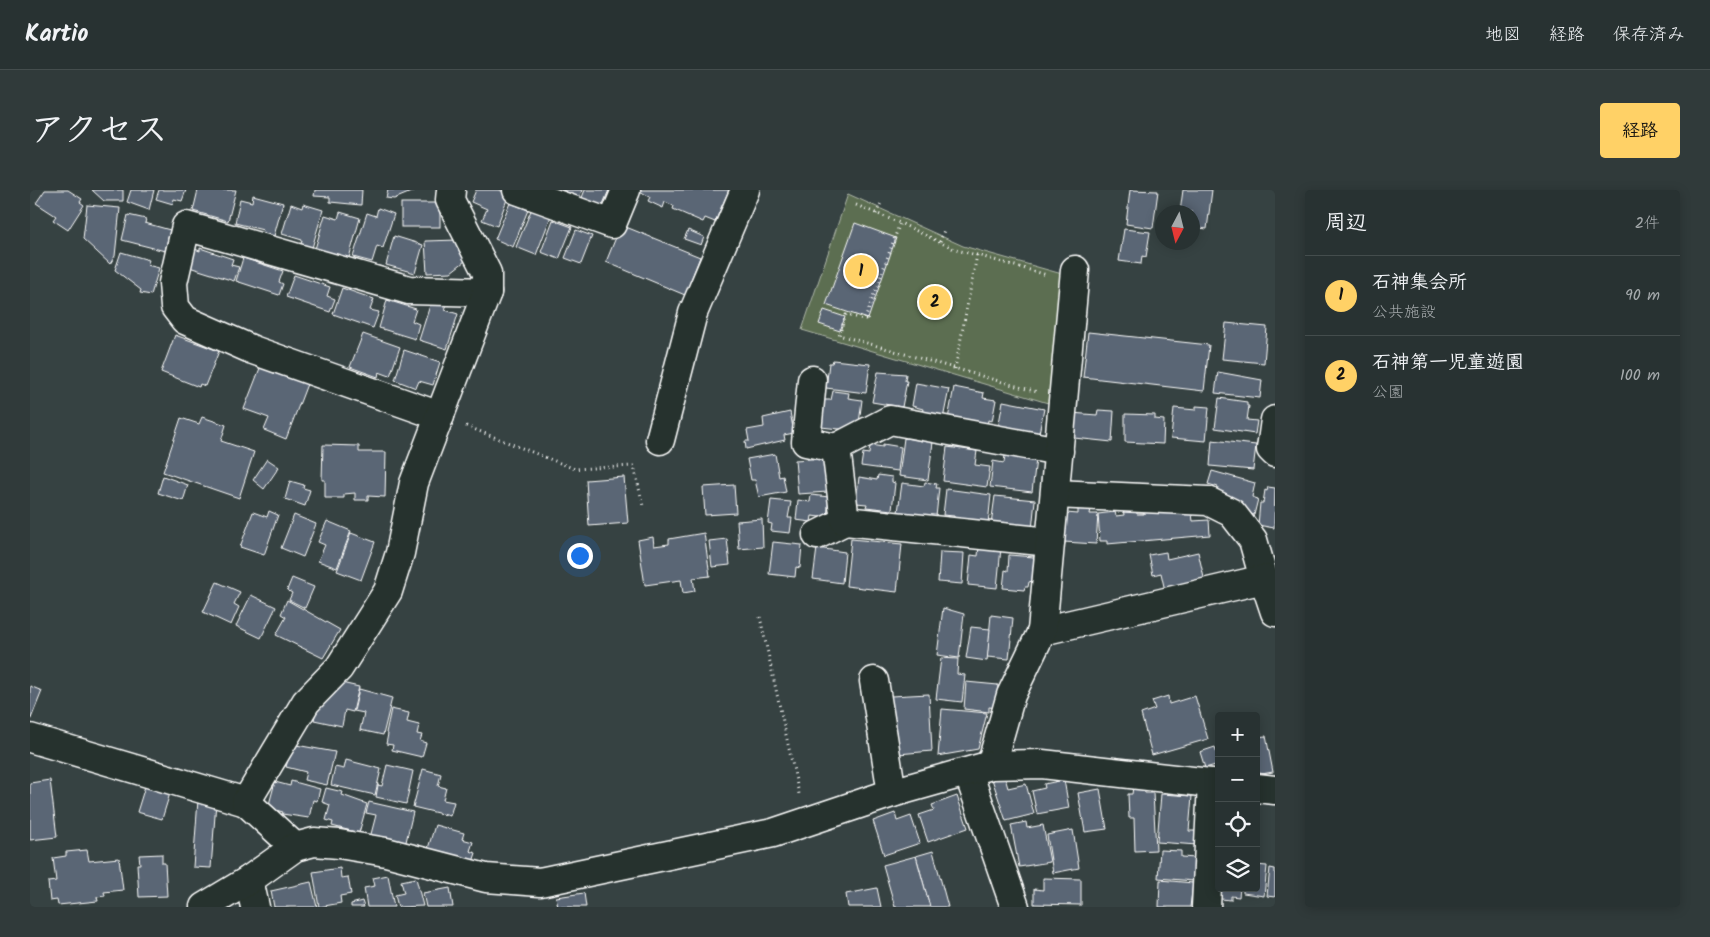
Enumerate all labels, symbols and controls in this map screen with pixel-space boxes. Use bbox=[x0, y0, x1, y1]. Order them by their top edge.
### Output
text: Kartio bbox=[25, 15, 88, 54]
text: 地図 bbox=[1485, 21, 1521, 50]
text: 経路 bbox=[1549, 21, 1585, 50]
text: 保存済み bbox=[1613, 21, 1685, 50]
button: 経路 bbox=[1600, 103, 1680, 158]
text: アクセス bbox=[30, 104, 168, 160]
north arrow bbox=[1155, 205, 1200, 250]
text: 周辺 bbox=[1325, 207, 1367, 240]
text: 2件 bbox=[1635, 211, 1660, 236]
pin: 1 bbox=[845, 252, 877, 290]
text: 石神集会所 bbox=[1372, 268, 1467, 298]
pin: 2 bbox=[919, 283, 951, 321]
text: 1 bbox=[1339, 283, 1343, 308]
text: 90 m bbox=[1625, 283, 1660, 308]
text: 公共施設 bbox=[1372, 300, 1436, 325]
text: 石神第一児童遊園 bbox=[1372, 348, 1524, 378]
text: 2 bbox=[1336, 363, 1346, 388]
text: 100 m bbox=[1620, 363, 1660, 388]
text: 公園 bbox=[1372, 380, 1404, 405]
your location bbox=[567, 543, 593, 569]
map controls bbox=[1215, 712, 1260, 892]
button: + bbox=[1215, 712, 1260, 757]
button: − bbox=[1215, 757, 1260, 802]
button: locate bbox=[1215, 802, 1260, 847]
button: layers bbox=[1215, 847, 1260, 892]

